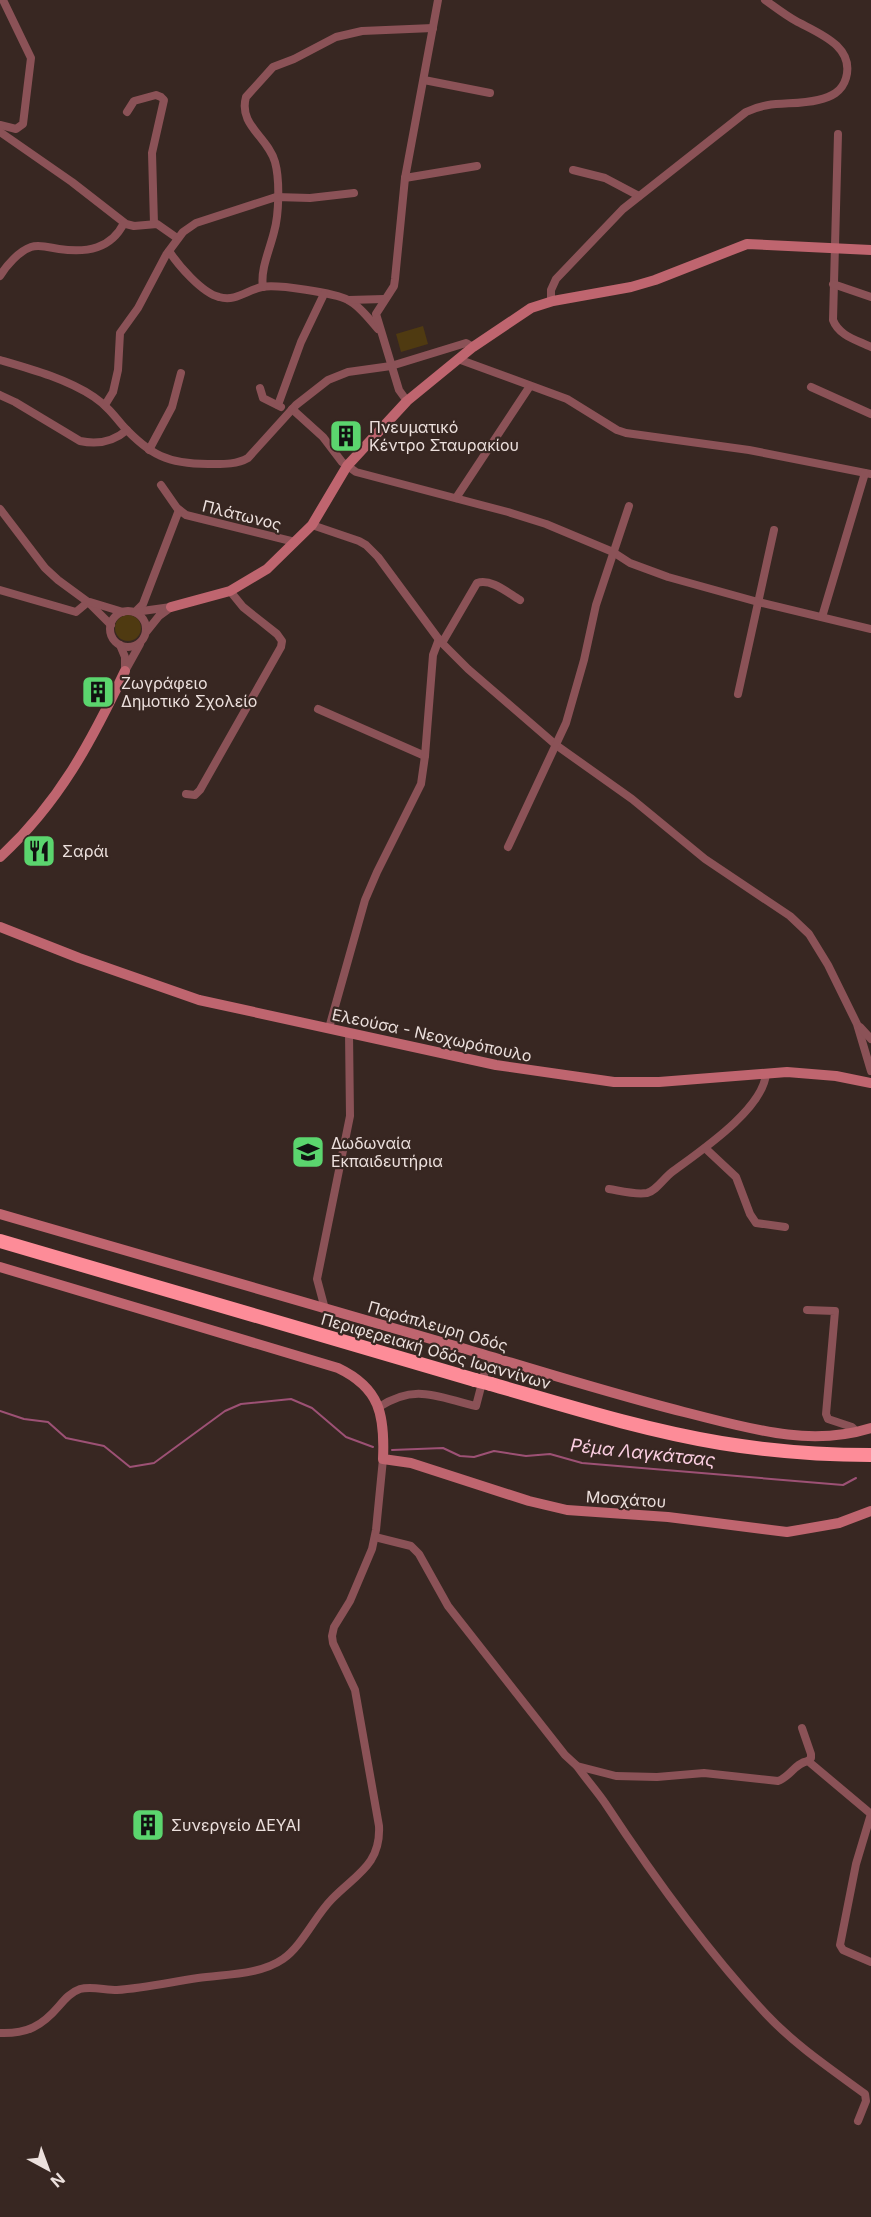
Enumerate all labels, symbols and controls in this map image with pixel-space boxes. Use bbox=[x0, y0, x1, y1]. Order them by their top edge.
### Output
place label: Πνευματικό Κέντρο Σταυρακίου bbox=[369, 417, 519, 455]
building icon: Πνευματικό Κέντρο Σταυρακίου bbox=[328, 418, 364, 454]
street label: Πλάτωνος bbox=[200, 496, 284, 534]
place label: Ζωγράφειο Δημοτικό Σχολείο bbox=[121, 673, 257, 711]
building icon: Ζωγράφειο Δημοτικό Σχολείο bbox=[80, 674, 116, 710]
restaurant icon: Σαράι bbox=[21, 833, 57, 869]
place label: Σαράι bbox=[62, 841, 109, 861]
street label: Ελεούσα - Νεοχωρόπουλο bbox=[330, 1004, 534, 1066]
place label: Δωδωναία Εκπαιδευτήρια bbox=[331, 1133, 443, 1171]
school or university icon: Δωδωναία Εκπαιδευτήρια bbox=[290, 1134, 326, 1170]
street label: Παράπλευρη Οδός bbox=[366, 1296, 510, 1356]
street label: Περιφερειακή Οδός Ιωαννίνων bbox=[319, 1309, 553, 1393]
water label: Ρέμα Λαγκάτσας bbox=[569, 1434, 717, 1471]
street label: Μοσχάτου bbox=[585, 1486, 667, 1512]
building icon: Συνεργείο ΔΕΥΑΙ bbox=[130, 1807, 166, 1843]
place label: Συνεργείο ΔΕΥΑΙ bbox=[171, 1815, 301, 1835]
north arrow bbox=[18, 2139, 78, 2199]
text: N bbox=[47, 2169, 69, 2192]

